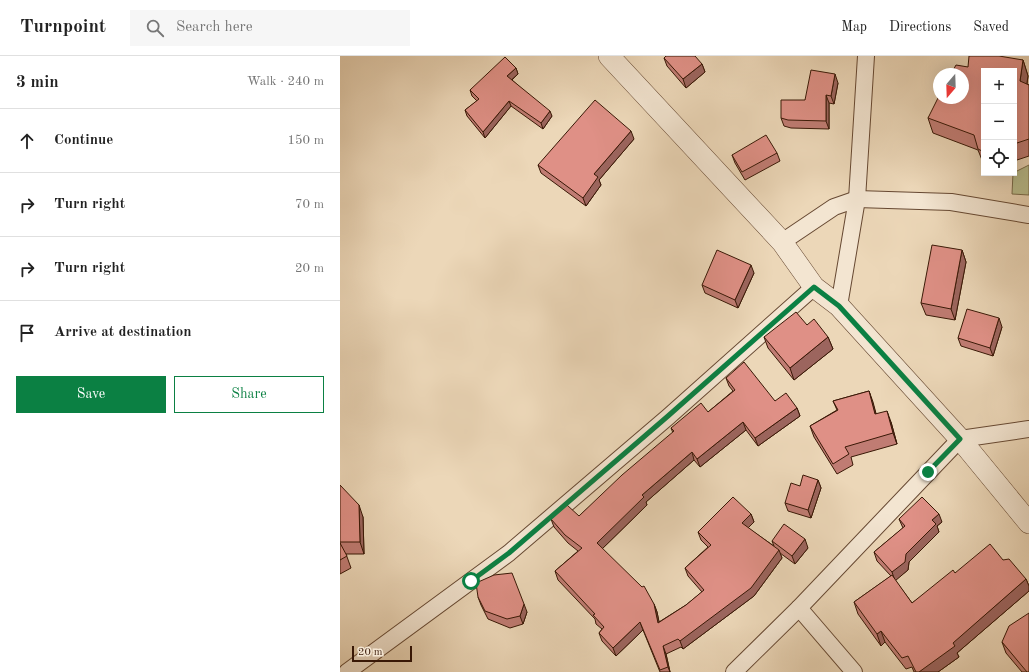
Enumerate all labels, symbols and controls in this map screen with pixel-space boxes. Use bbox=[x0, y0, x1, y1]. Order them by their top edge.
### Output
search box bbox=[130, 10, 410, 46]
icon: search bbox=[144, 17, 166, 39]
text: Turnpoint bbox=[20, 18, 106, 37]
text: Search here bbox=[176, 20, 253, 35]
text: Map bbox=[841, 20, 867, 34]
text: Directions bbox=[889, 20, 951, 34]
text: Saved bbox=[973, 20, 1009, 34]
north arrow bbox=[933, 68, 969, 104]
map controls bbox=[981, 68, 1017, 176]
button: + bbox=[981, 68, 1017, 104]
text: 3 min bbox=[16, 74, 59, 91]
text: Walk · 240 m bbox=[247, 75, 324, 88]
button: − bbox=[981, 104, 1017, 140]
icon: ahead bbox=[16, 130, 38, 152]
text: Continue bbox=[54, 133, 113, 148]
text: 150 m bbox=[287, 134, 324, 147]
button: locate bbox=[981, 140, 1017, 176]
icon: right bbox=[16, 194, 38, 216]
text: Turn right bbox=[54, 197, 125, 212]
text: 70 m bbox=[295, 198, 324, 211]
icon: right bbox=[16, 258, 38, 280]
text: Turn right bbox=[54, 261, 125, 276]
text: 20 m bbox=[295, 262, 324, 275]
icon: arrive bbox=[16, 322, 38, 344]
text: Arrive at destination bbox=[54, 325, 192, 340]
button: Save bbox=[16, 376, 166, 413]
button: Share bbox=[174, 376, 324, 413]
route end bbox=[919, 463, 937, 481]
route start bbox=[462, 572, 480, 590]
scale bar bbox=[352, 644, 412, 663]
text: 20 m bbox=[358, 647, 383, 658]

